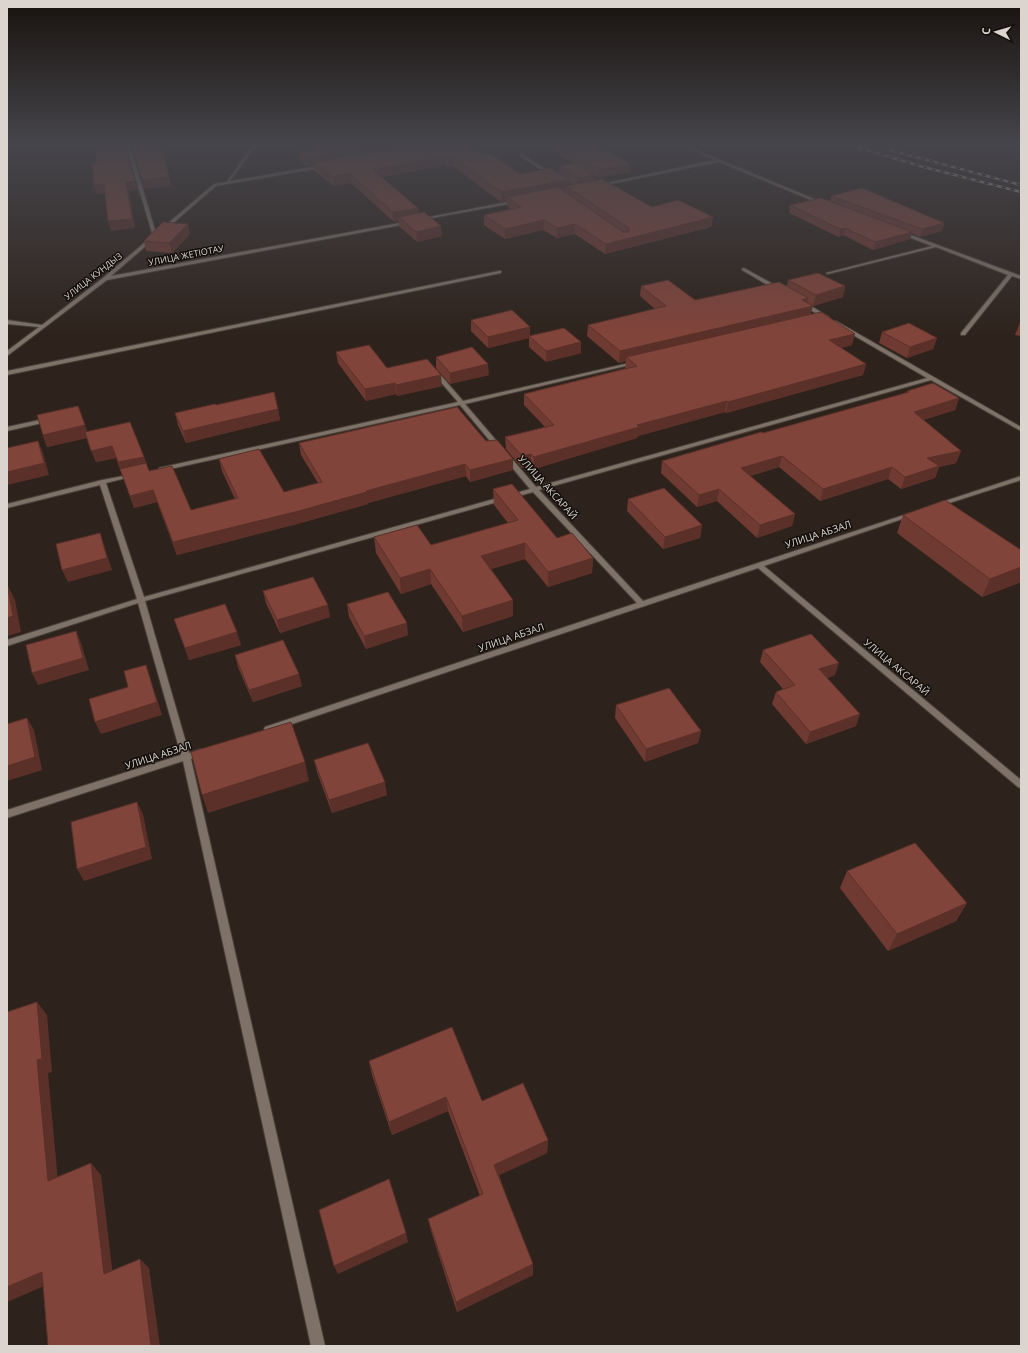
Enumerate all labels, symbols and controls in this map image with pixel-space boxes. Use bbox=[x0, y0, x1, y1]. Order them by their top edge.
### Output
north arrow bbox=[976, 12, 1016, 52]
text: С bbox=[978, 27, 993, 35]
street label: УЛИЦА ЖЕТІОТАУ bbox=[147, 241, 225, 269]
street label: УЛИЦА КУНДЫЗ bbox=[61, 249, 125, 303]
street label: УЛИЦА АКСАРАЙ bbox=[515, 452, 581, 522]
street label: УЛИЦА АБЗАЛ bbox=[783, 517, 853, 551]
street label: УЛИЦА АБЗАЛ bbox=[476, 619, 546, 655]
street label: УЛИЦА АКСАРАЙ bbox=[861, 635, 933, 699]
street label: УЛИЦА АБЗАЛ bbox=[123, 738, 193, 772]

